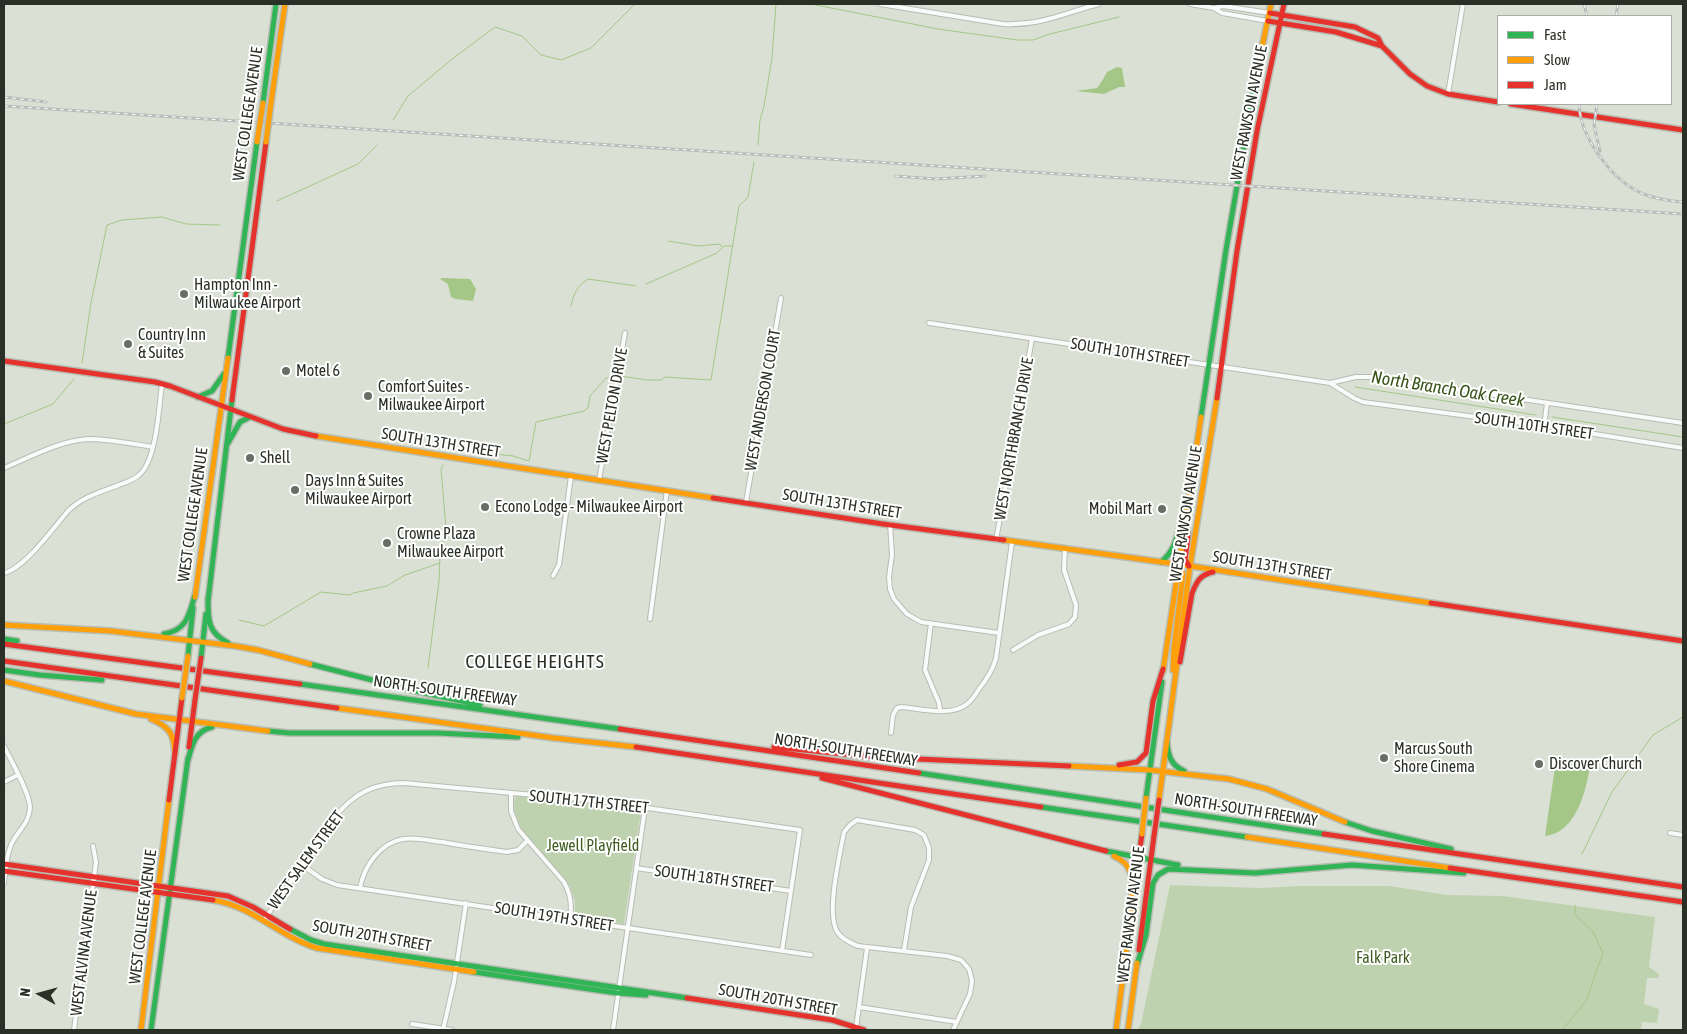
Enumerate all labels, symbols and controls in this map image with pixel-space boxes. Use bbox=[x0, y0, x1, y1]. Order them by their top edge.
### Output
legend bbox=[1497, 15, 1672, 105]
text: Fast bbox=[1544, 26, 1566, 43]
street label: WEST RAWSON AVENUE bbox=[1227, 44, 1271, 182]
street label: WEST COLLEGE AVENUE bbox=[229, 46, 267, 182]
text: Slow bbox=[1544, 51, 1570, 68]
text: Jam bbox=[1544, 76, 1567, 93]
place label: Hampton Inn - Milwaukee Airport bbox=[194, 275, 301, 313]
marker: Hampton Inn - Milwaukee Airport bbox=[178, 288, 190, 300]
place label: Country Inn & Suites bbox=[138, 325, 206, 363]
street label: WEST ANDERSON COURT bbox=[741, 328, 785, 472]
street label: SOUTH 10TH STREET bbox=[1069, 334, 1191, 372]
marker: Country Inn & Suites bbox=[122, 338, 134, 350]
street label: WEST PELTON DRIVE bbox=[592, 347, 632, 465]
street label: WEST NORTHBRANCH DRIVE bbox=[990, 356, 1038, 522]
place label: Motel 6 bbox=[296, 361, 340, 381]
marker: Motel 6 bbox=[280, 365, 292, 377]
water label: North Branch Oak Creek bbox=[1370, 366, 1526, 412]
place label: Comfort Suites - Milwaukee Airport bbox=[378, 377, 485, 415]
marker: Comfort Suites - Milwaukee Airport bbox=[362, 390, 374, 402]
street label: SOUTH 10TH STREET bbox=[1473, 408, 1595, 444]
street label: SOUTH 13TH STREET bbox=[380, 424, 502, 462]
street label: WEST RAWSON AVENUE bbox=[1166, 445, 1206, 583]
street label: WEST COLLEGE AVENUE bbox=[174, 447, 212, 583]
place label: Shell bbox=[260, 448, 290, 468]
marker: Shell bbox=[244, 452, 256, 464]
place label: Days Inn & Suites Milwaukee Airport bbox=[305, 471, 412, 509]
marker: Days Inn & Suites Milwaukee Airport bbox=[289, 484, 301, 496]
street label: SOUTH 13TH STREET bbox=[781, 485, 903, 523]
place label: Econo Lodge - Milwaukee Airport bbox=[495, 497, 683, 517]
place label: Mobil Mart bbox=[1089, 499, 1152, 519]
marker: Econo Lodge - Milwaukee Airport bbox=[479, 501, 491, 513]
marker: Mobil Mart bbox=[1156, 503, 1168, 515]
place label: Crowne Plaza Milwaukee Airport bbox=[397, 524, 504, 562]
marker: Crowne Plaza Milwaukee Airport bbox=[381, 537, 393, 549]
street label: SOUTH 13TH STREET bbox=[1211, 547, 1333, 585]
district label: COLLEGE HEIGHTS bbox=[464, 651, 606, 673]
street label: NORTH-SOUTH FREEWAY bbox=[372, 671, 518, 711]
street label: NORTH-SOUTH FREEWAY bbox=[773, 729, 919, 771]
place label: Marcus South Shore Cinema bbox=[1394, 739, 1475, 777]
marker: Marcus South Shore Cinema bbox=[1378, 752, 1390, 764]
place label: Discover Church bbox=[1549, 754, 1642, 774]
marker: Discover Church bbox=[1533, 758, 1545, 770]
street label: SOUTH 17TH STREET bbox=[528, 786, 650, 818]
street label: NORTH-SOUTH FREEWAY bbox=[1173, 789, 1319, 831]
street label: WEST SALEM STREET bbox=[264, 807, 348, 913]
park label: Jewell Playfield bbox=[547, 836, 639, 856]
street label: WEST RAWSON AVENUE bbox=[1113, 846, 1149, 984]
street label: WEST COLLEGE AVENUE bbox=[125, 849, 161, 985]
street label: SOUTH 18TH STREET bbox=[653, 861, 775, 897]
street label: WEST ALVINA AVENUE bbox=[67, 889, 101, 1017]
street label: SOUTH 19TH STREET bbox=[493, 898, 615, 936]
street label: SOUTH 20TH STREET bbox=[311, 916, 433, 956]
park label: Falk Park bbox=[1356, 948, 1410, 968]
north arrow bbox=[15, 969, 65, 1019]
street label: SOUTH 20TH STREET bbox=[717, 980, 839, 1020]
text: N bbox=[17, 987, 34, 997]

